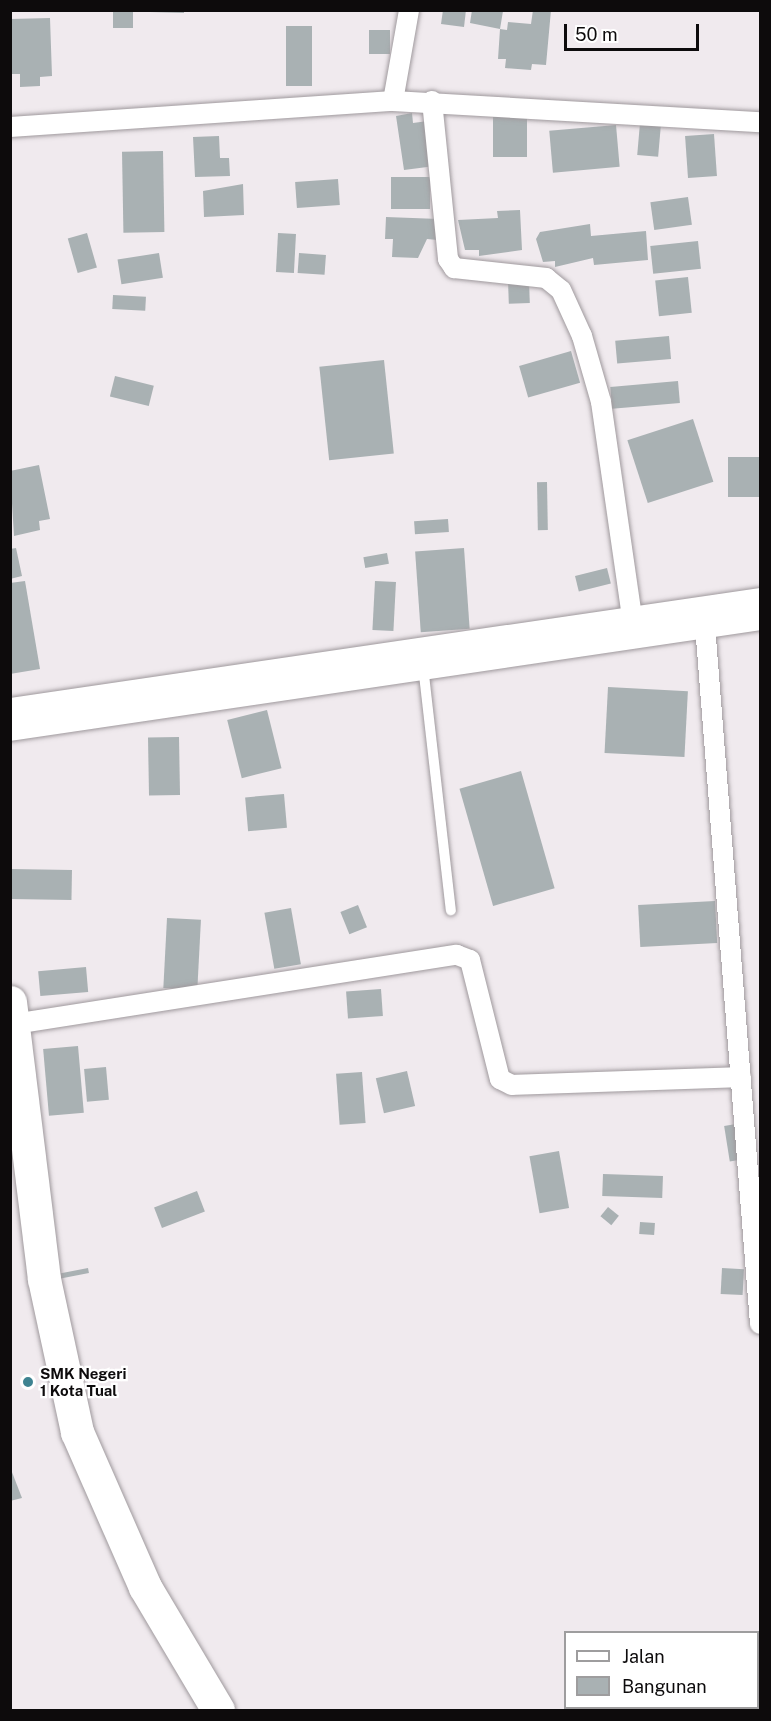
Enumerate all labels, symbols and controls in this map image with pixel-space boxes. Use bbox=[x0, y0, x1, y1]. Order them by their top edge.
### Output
scale bar bbox=[567, 12, 702, 50]
text: 50 m bbox=[575, 24, 618, 45]
place label: SMK Negeri 1 Kota Tual bbox=[40, 1364, 126, 1399]
marker: SMK Negeri 1 Kota Tual bbox=[21, 1375, 35, 1389]
legend bbox=[564, 1631, 759, 1709]
text: Jalan bbox=[622, 1646, 665, 1667]
text: Bangunan bbox=[622, 1676, 707, 1697]

